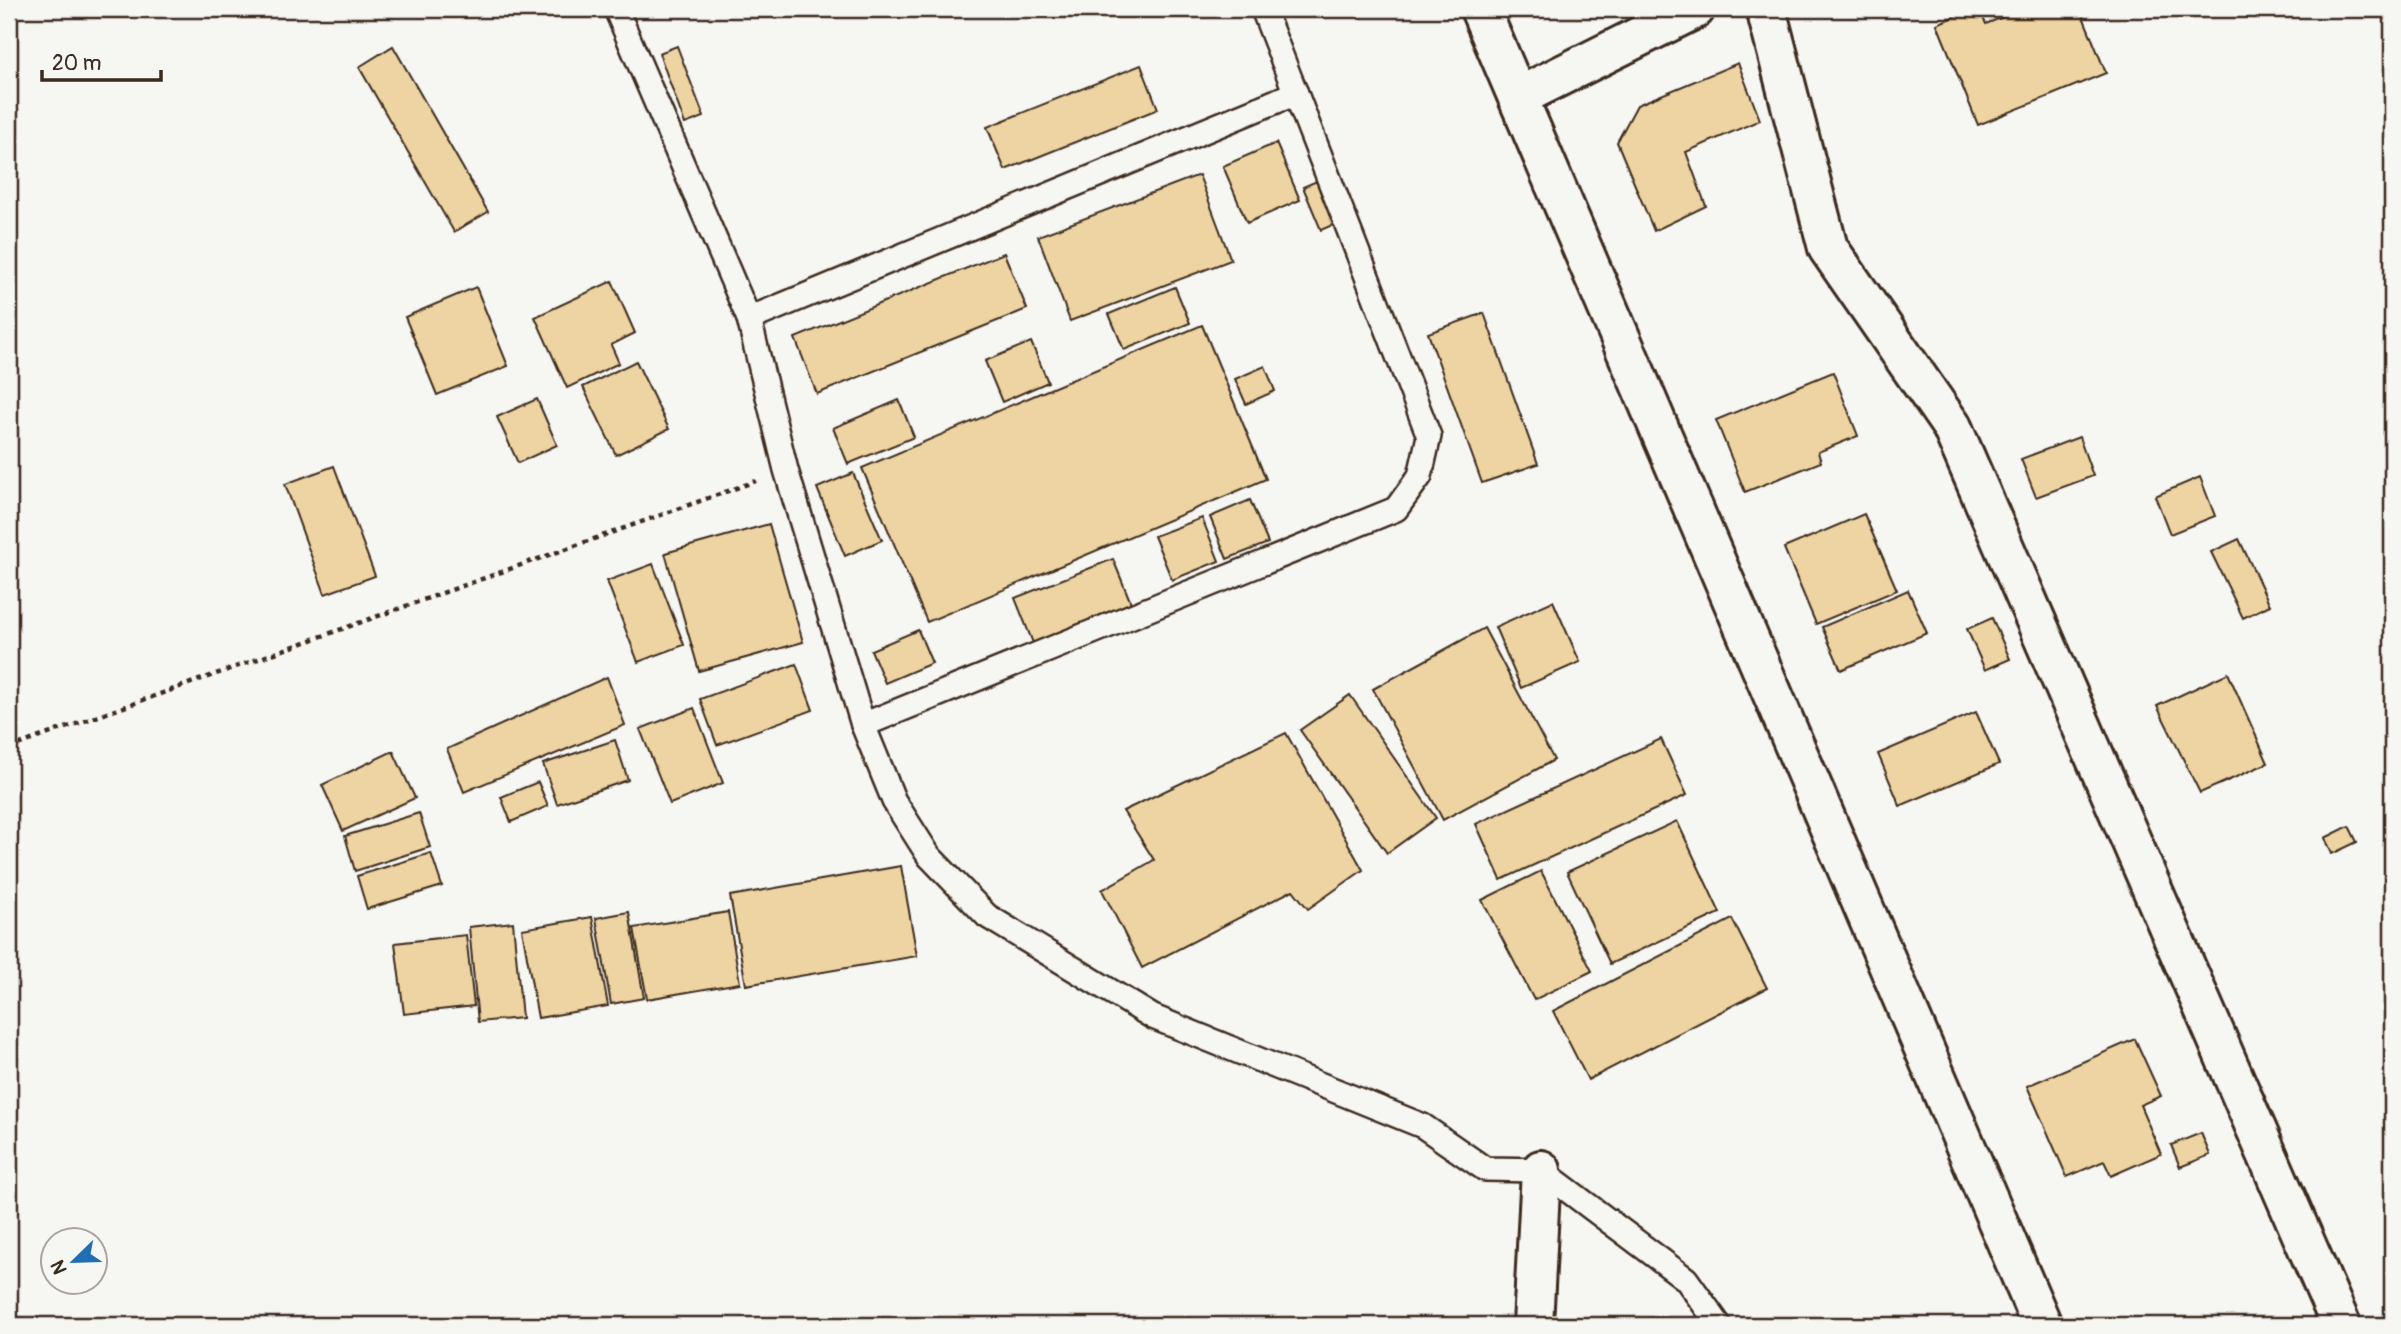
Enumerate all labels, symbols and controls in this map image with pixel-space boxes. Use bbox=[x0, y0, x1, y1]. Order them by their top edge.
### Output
scale bar bbox=[42, 38, 161, 82]
text: 20 m bbox=[52, 50, 101, 77]
north arrow bbox=[38, 1226, 108, 1296]
text: N bbox=[46, 1257, 73, 1278]

